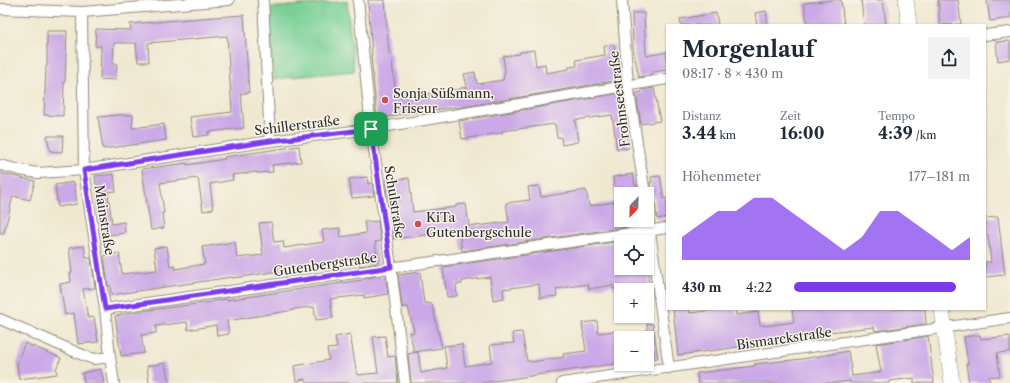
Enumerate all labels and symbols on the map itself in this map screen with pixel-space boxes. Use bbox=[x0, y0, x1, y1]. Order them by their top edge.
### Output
street label: Frohnseestraße bbox=[605, 50, 633, 148]
place label: Sonja Süßmann, Friseur bbox=[393, 85, 494, 116]
marker: Sonja Süßmann, Friseur bbox=[380, 95, 390, 105]
street label: Schillerstraße bbox=[253, 112, 341, 138]
pin bbox=[354, 112, 388, 146]
street label: Schulstraße bbox=[381, 165, 409, 239]
street label: Mainstraße bbox=[92, 184, 118, 256]
north arrow bbox=[614, 187, 654, 227]
place label: KiTa Gutenbergschule bbox=[426, 209, 532, 240]
marker: KiTa Gutenbergschule bbox=[413, 219, 423, 229]
street label: Gutenbergstraße bbox=[272, 249, 378, 279]
street label: Bismarckstraße bbox=[735, 323, 833, 353]

